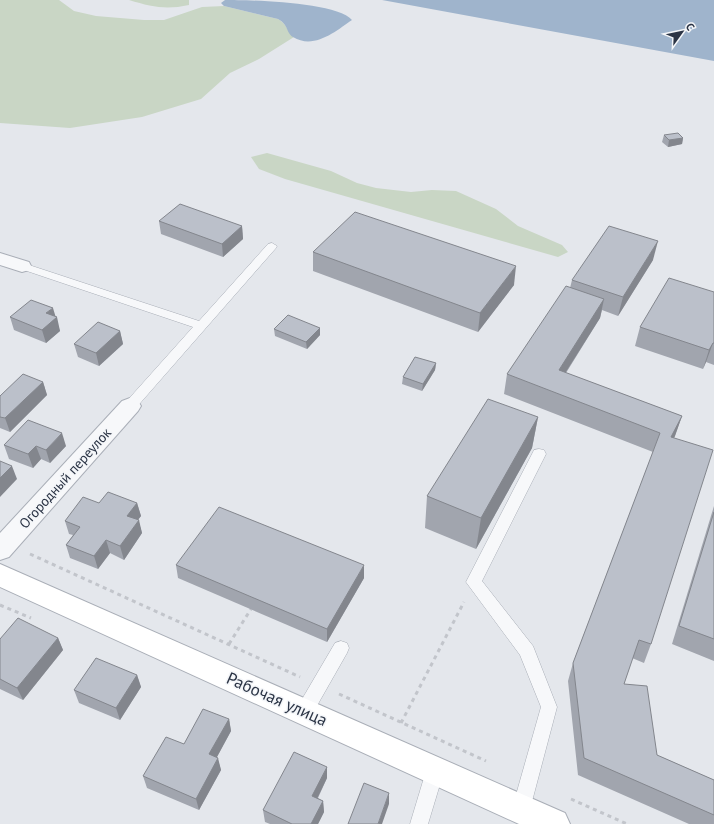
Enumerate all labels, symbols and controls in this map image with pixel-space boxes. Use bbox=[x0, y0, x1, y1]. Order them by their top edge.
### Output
north arrow bbox=[662, 12, 702, 52]
text: С bbox=[683, 20, 698, 33]
street label: Огородный переулок bbox=[15, 424, 115, 532]
street label: Рабочая улица bbox=[223, 667, 331, 731]

